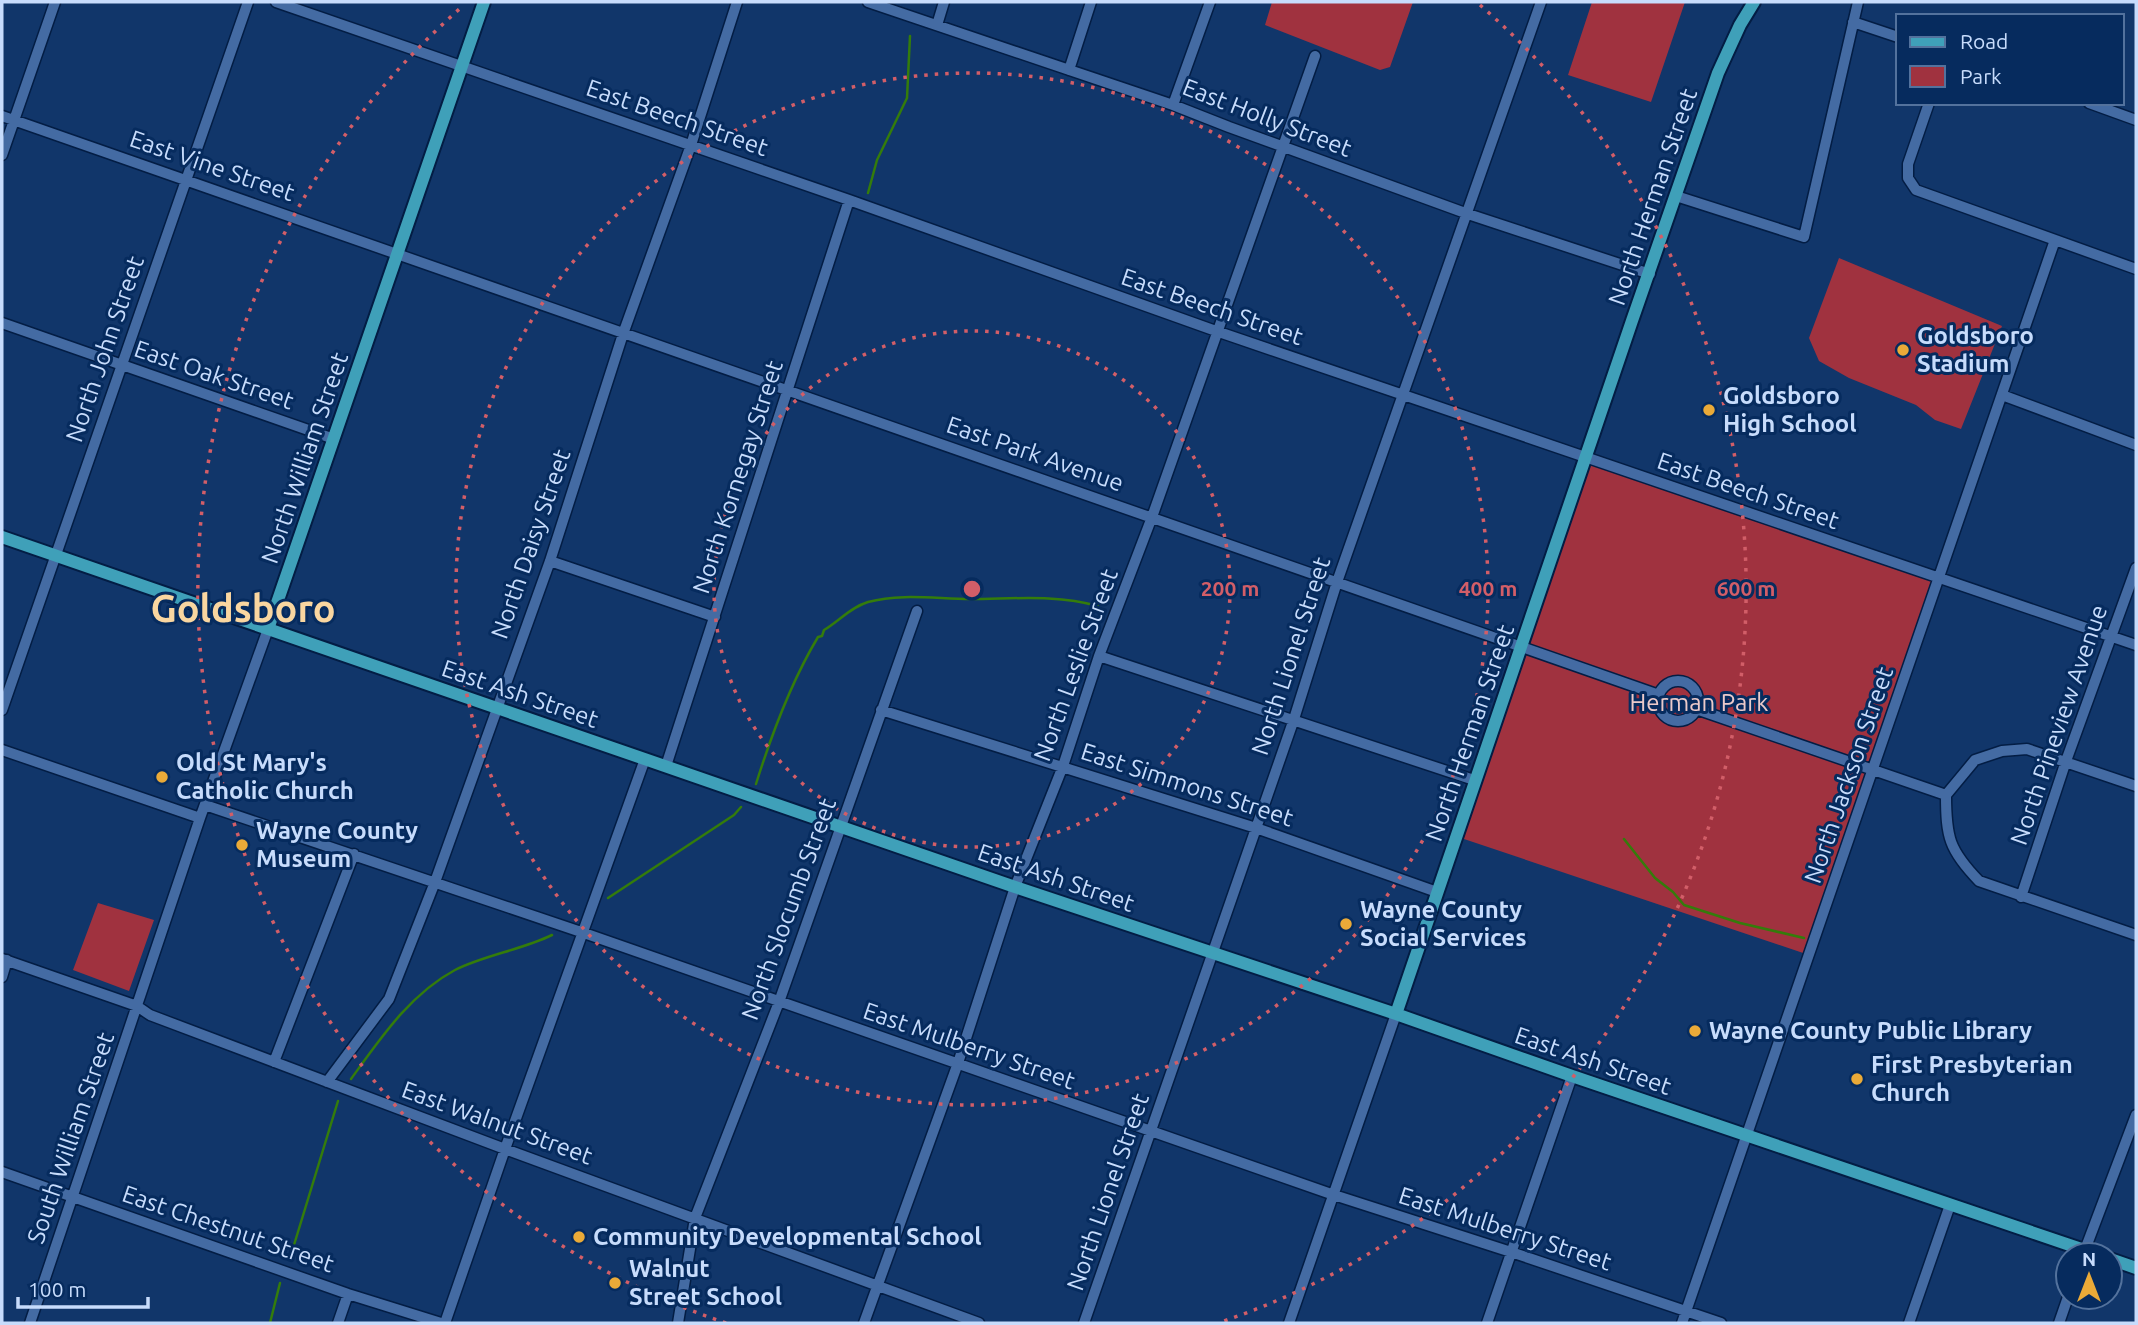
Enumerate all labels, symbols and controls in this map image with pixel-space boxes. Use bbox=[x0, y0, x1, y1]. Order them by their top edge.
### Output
legend bbox=[1896, 14, 2124, 105]
text: Road bbox=[1960, 29, 2008, 53]
text: Park bbox=[1960, 64, 2002, 88]
street label: East Holly Street bbox=[1179, 73, 1356, 162]
street label: East Beech Street bbox=[583, 74, 772, 161]
street label: North Herman Street bbox=[1603, 84, 1702, 309]
street label: East Vine Street bbox=[126, 125, 299, 207]
street label: North John Street bbox=[60, 252, 149, 445]
street label: East Beech Street bbox=[1118, 263, 1307, 350]
place label: Goldsboro Stadium bbox=[1917, 322, 2034, 377]
street label: East Oak Street bbox=[131, 335, 298, 415]
marker: Goldsboro Stadium bbox=[1895, 342, 1911, 358]
street label: North William Street bbox=[256, 348, 354, 567]
street label: North Kornegay Street bbox=[687, 356, 788, 597]
place label: Goldsboro High School bbox=[1723, 382, 1857, 437]
marker: Goldsboro High School bbox=[1701, 402, 1717, 418]
street label: East Park Avenue bbox=[943, 411, 1127, 496]
street label: North Daisy Street bbox=[485, 445, 576, 642]
street label: East Beech Street bbox=[1654, 447, 1843, 534]
street label: North Lionel Street bbox=[1246, 553, 1335, 758]
street label: North Leslie Street bbox=[1028, 564, 1123, 765]
text: 200 m bbox=[1201, 576, 1259, 600]
text: 400 m bbox=[1459, 576, 1517, 600]
text: 600 m bbox=[1717, 576, 1775, 600]
centre of rings bbox=[960, 577, 984, 601]
district label: Goldsboro bbox=[150, 587, 336, 629]
street label: North Pineview Avenue bbox=[2005, 601, 2112, 848]
street label: North Herman Street bbox=[1420, 620, 1519, 845]
street label: East Ash Street bbox=[438, 654, 602, 733]
street label: North Jackson Street bbox=[1799, 663, 1898, 887]
park label: Herman Park bbox=[1629, 689, 1769, 716]
street label: East Simmons Street bbox=[1078, 737, 1297, 832]
place label: Old St Mary's Catholic Church bbox=[176, 749, 354, 804]
marker: Old St Mary's Catholic Church bbox=[154, 769, 170, 785]
street label: North Slocumb Street bbox=[736, 794, 841, 1023]
place label: Wayne County Museum bbox=[256, 817, 418, 872]
marker: Wayne County Museum bbox=[234, 837, 250, 853]
street label: East Ash Street bbox=[974, 838, 1138, 917]
place label: Wayne County Social Services bbox=[1360, 896, 1527, 951]
marker: Wayne County Social Services bbox=[1338, 916, 1354, 932]
street label: East Mulberry Street bbox=[860, 997, 1079, 1095]
place label: Wayne County Public Library bbox=[1709, 1017, 2032, 1044]
street label: East Ash Street bbox=[1511, 1021, 1675, 1100]
marker: Wayne County Public Library bbox=[1687, 1023, 1703, 1039]
street label: South William Street bbox=[22, 1028, 120, 1247]
place label: First Presbyterian Church bbox=[1871, 1051, 2073, 1106]
marker: First Presbyterian Church bbox=[1849, 1071, 1865, 1087]
street label: East Walnut Street bbox=[398, 1076, 597, 1170]
street label: North Lionel Street bbox=[1061, 1089, 1154, 1294]
street label: East Chestnut Street bbox=[119, 1180, 338, 1278]
street label: East Mulberry Street bbox=[1395, 1181, 1615, 1276]
place label: Community Developmental School bbox=[593, 1223, 982, 1250]
marker: Community Developmental School bbox=[571, 1229, 587, 1245]
north arrow bbox=[2054, 1241, 2124, 1311]
text: N bbox=[2082, 1248, 2096, 1270]
place label: Walnut Street School bbox=[629, 1255, 782, 1310]
scale bar bbox=[18, 1266, 147, 1310]
marker: Walnut Street School bbox=[607, 1275, 623, 1291]
text: 100 m bbox=[28, 1277, 86, 1301]

